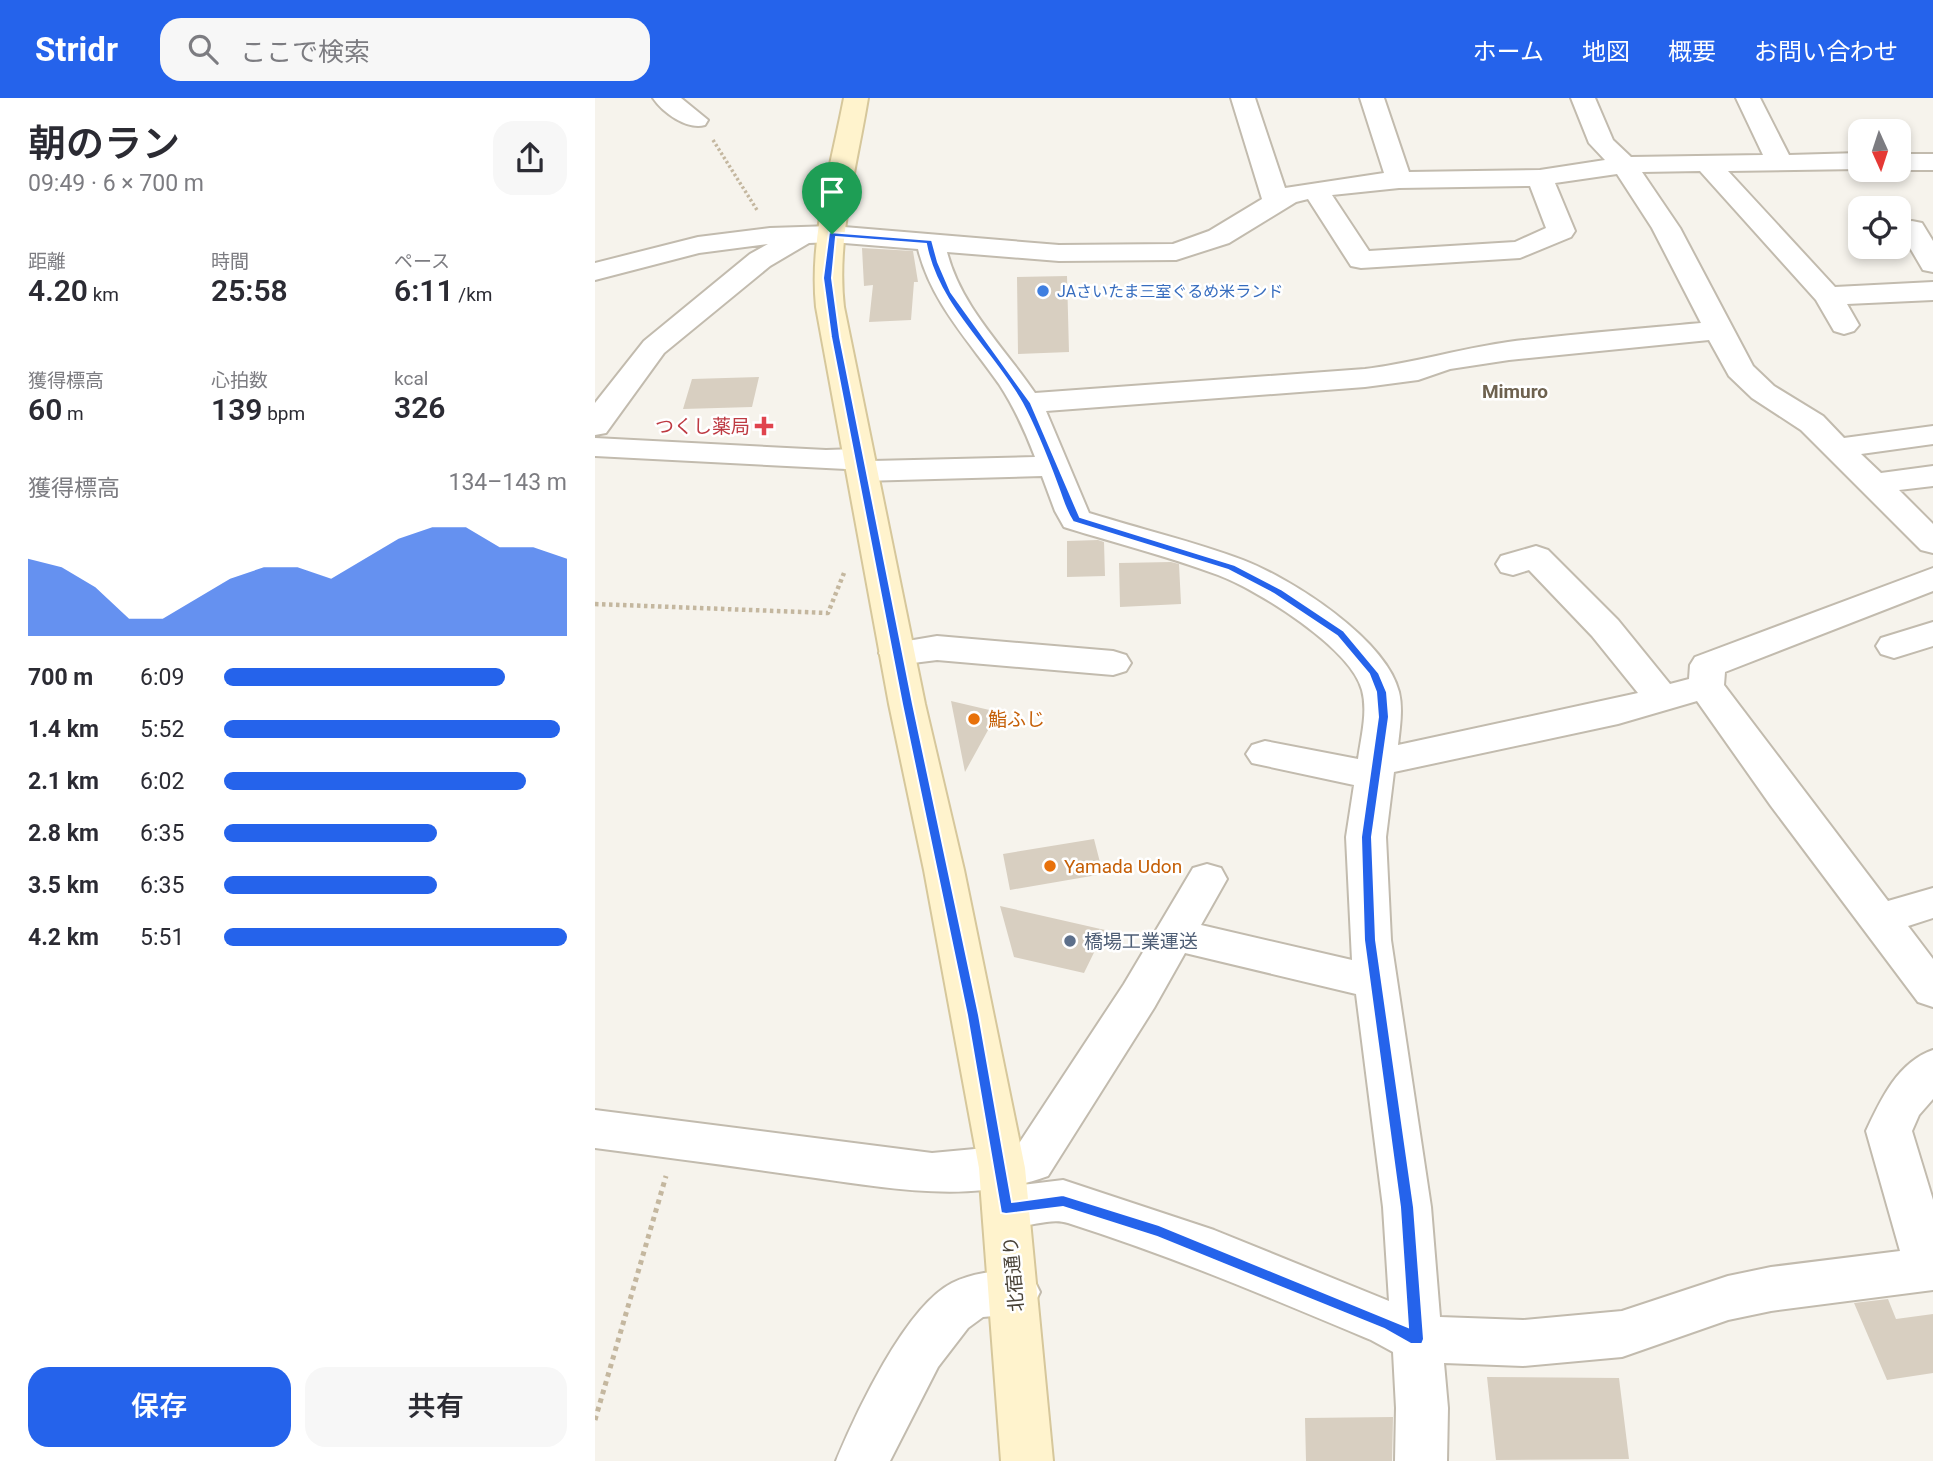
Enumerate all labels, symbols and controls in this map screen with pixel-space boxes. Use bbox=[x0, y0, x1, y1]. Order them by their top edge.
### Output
search box bbox=[160, 18, 650, 81]
text: Stridr bbox=[35, 30, 118, 69]
icon: search bbox=[184, 30, 222, 68]
text: ここで検索 bbox=[240, 37, 370, 67]
text: ホーム bbox=[1473, 38, 1544, 66]
text: 地図 bbox=[1582, 38, 1630, 66]
text: 概要 bbox=[1668, 38, 1716, 66]
text: お問い合わせ bbox=[1754, 38, 1898, 66]
north arrow bbox=[1848, 119, 1911, 182]
map controls bbox=[1848, 119, 1911, 259]
button: share bbox=[493, 121, 567, 195]
text: 朝のラン bbox=[28, 122, 180, 166]
pin bbox=[802, 162, 862, 234]
text: 09:49 · 6 × 700 m bbox=[28, 170, 204, 197]
icon: arrive bbox=[813, 173, 851, 211]
button: locate bbox=[1848, 196, 1911, 259]
text: 距離 bbox=[28, 250, 66, 273]
text: 時間 bbox=[211, 250, 249, 273]
text: ペース bbox=[394, 250, 450, 273]
text: 4.20 bbox=[28, 273, 88, 308]
text: 25:58 bbox=[211, 273, 288, 308]
text: 6:11 bbox=[394, 273, 454, 308]
place label: JAさいたま三室ぐるめ米ランド bbox=[1057, 282, 1283, 301]
text: km bbox=[88, 283, 119, 306]
text: /km bbox=[454, 283, 492, 306]
marker: JAさいたま三室ぐるめ米ランド bbox=[1035, 283, 1051, 299]
text: kcal bbox=[394, 367, 428, 390]
text: 獲得標高 bbox=[28, 369, 104, 392]
text: 心拍数 bbox=[211, 369, 268, 392]
district label: Mimuro bbox=[1482, 380, 1548, 403]
text: 326 bbox=[394, 390, 445, 425]
text: 60 bbox=[28, 392, 62, 427]
text: 139 bbox=[211, 392, 262, 427]
text: m bbox=[62, 402, 84, 425]
text: bpm bbox=[262, 402, 305, 425]
place label: つくし薬局 bbox=[655, 415, 750, 438]
marker: つくし薬局 bbox=[756, 418, 772, 434]
text: 134–143 m bbox=[448, 469, 567, 496]
text: 獲得標高 bbox=[28, 475, 120, 502]
text: 700 m bbox=[28, 664, 93, 691]
text: 6:09 bbox=[140, 664, 184, 691]
place label: 鮨ふじ bbox=[988, 708, 1045, 731]
marker: 鮨ふじ bbox=[966, 711, 982, 727]
text: 1.4 km bbox=[28, 716, 99, 743]
text: 5:52 bbox=[140, 716, 184, 743]
text: 2.1 km bbox=[28, 768, 99, 795]
text: 6:02 bbox=[140, 768, 184, 795]
text: 2.8 km bbox=[28, 820, 99, 847]
text: 6:35 bbox=[140, 820, 184, 847]
place label: Yamada Udon bbox=[1064, 855, 1182, 878]
marker: Yamada Udon bbox=[1042, 858, 1058, 874]
text: 3.5 km bbox=[28, 872, 99, 899]
text: 6:35 bbox=[140, 872, 184, 899]
text: 4.2 km bbox=[28, 924, 99, 951]
text: 5:51 bbox=[140, 924, 184, 951]
place label: 橋場工業運送 bbox=[1084, 930, 1198, 953]
marker: 橋場工業運送 bbox=[1062, 933, 1078, 949]
street label: 北宿通り bbox=[999, 1235, 1028, 1313]
button: 保存 bbox=[28, 1367, 291, 1447]
button: 共有 bbox=[305, 1367, 567, 1447]

